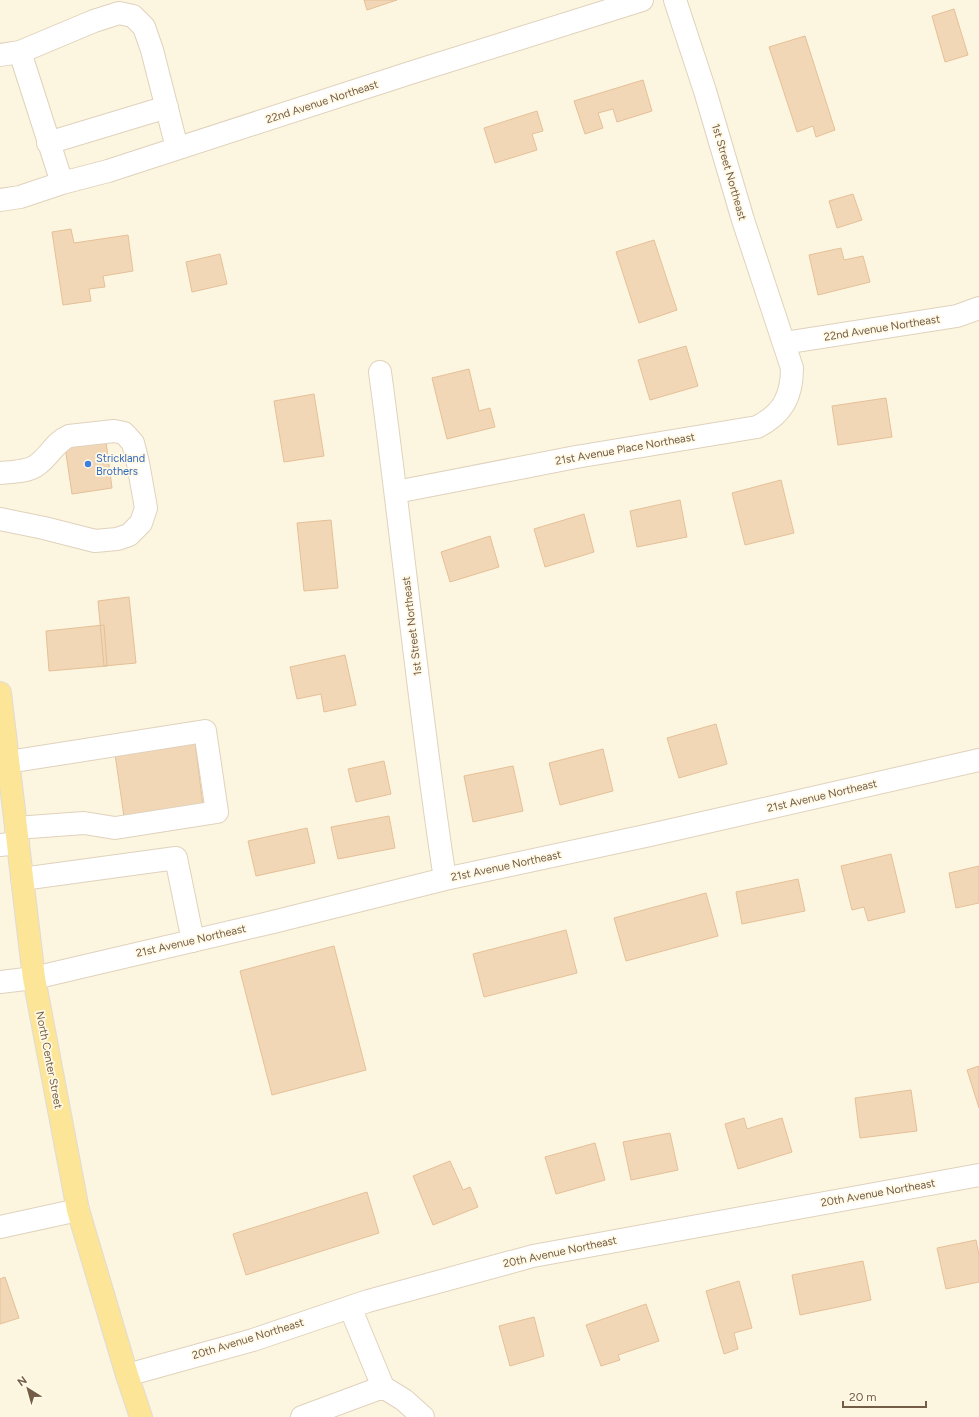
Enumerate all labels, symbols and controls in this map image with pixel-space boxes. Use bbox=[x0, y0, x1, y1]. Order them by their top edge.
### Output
street label: 22nd Avenue Northeast bbox=[264, 78, 380, 126]
street label: 1st Street Northeast bbox=[709, 122, 749, 222]
street label: 22nd Avenue Northeast bbox=[823, 312, 941, 344]
street label: 21st Avenue Place Northeast bbox=[554, 430, 696, 468]
place label: Strickland Brothers bbox=[96, 452, 145, 478]
marker: Strickland Brothers bbox=[83, 459, 93, 469]
street label: 1st Street Northeast bbox=[399, 576, 425, 676]
street label: 21st Avenue Northeast bbox=[766, 777, 878, 815]
street label: 21st Avenue Northeast bbox=[450, 848, 562, 884]
street label: 21st Avenue Northeast bbox=[135, 922, 247, 960]
street label: North Center Street bbox=[33, 1010, 65, 1110]
street label: 20th Avenue Northeast bbox=[820, 1177, 936, 1209]
street label: 20th Avenue Northeast bbox=[502, 1234, 618, 1270]
street label: 20th Avenue Northeast bbox=[191, 1316, 305, 1362]
north arrow bbox=[8, 1369, 48, 1409]
text: N bbox=[15, 1374, 30, 1389]
scale bar bbox=[843, 1383, 926, 1409]
text: 20 m bbox=[849, 1390, 877, 1404]

